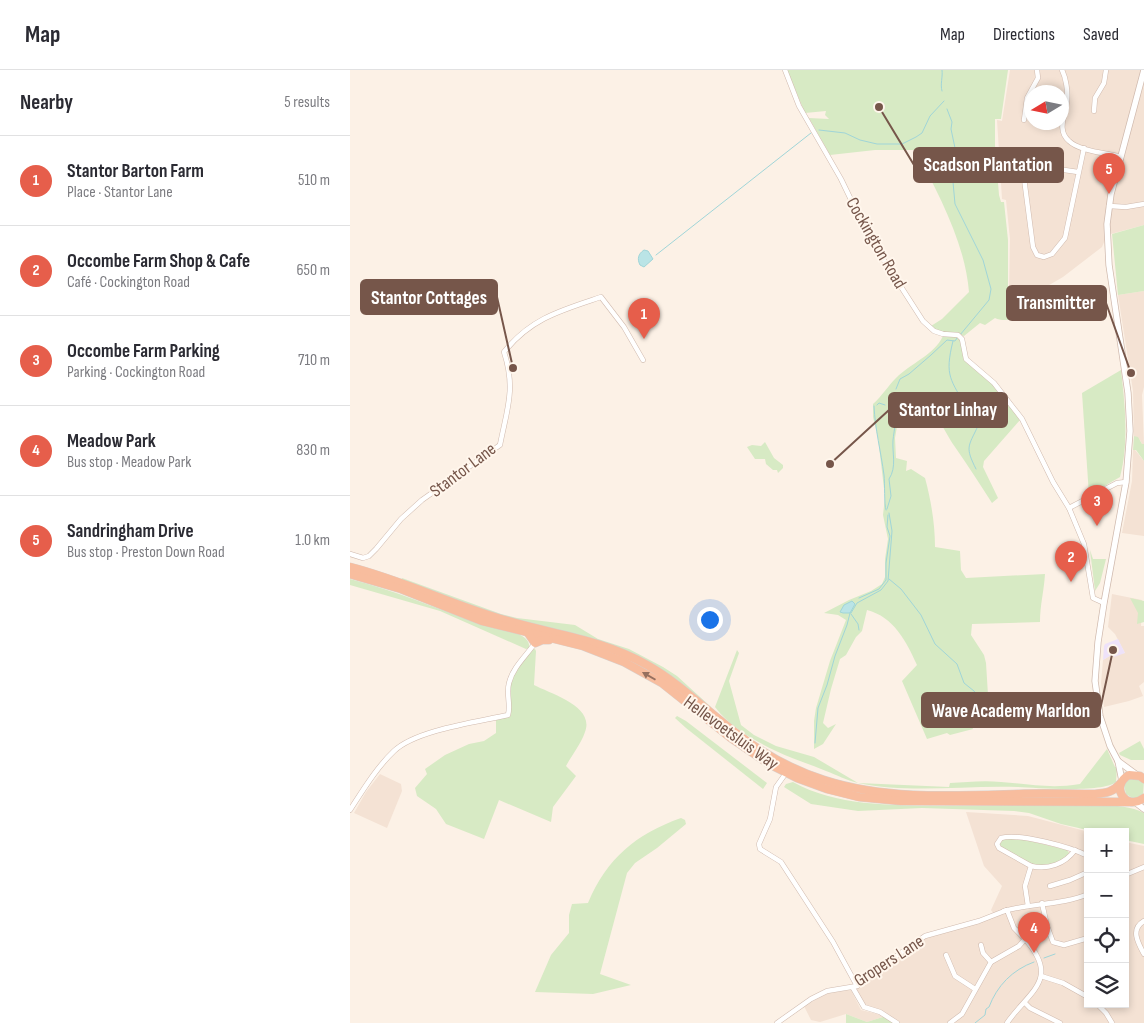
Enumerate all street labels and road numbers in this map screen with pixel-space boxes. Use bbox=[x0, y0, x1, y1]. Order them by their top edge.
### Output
street label: Cockington Road bbox=[841, 194, 911, 292]
street label: Stantor Lane bbox=[426, 438, 500, 502]
street label: Hellevoetsluis Way bbox=[680, 692, 783, 774]
street label: Gropers Lane bbox=[850, 931, 928, 991]

